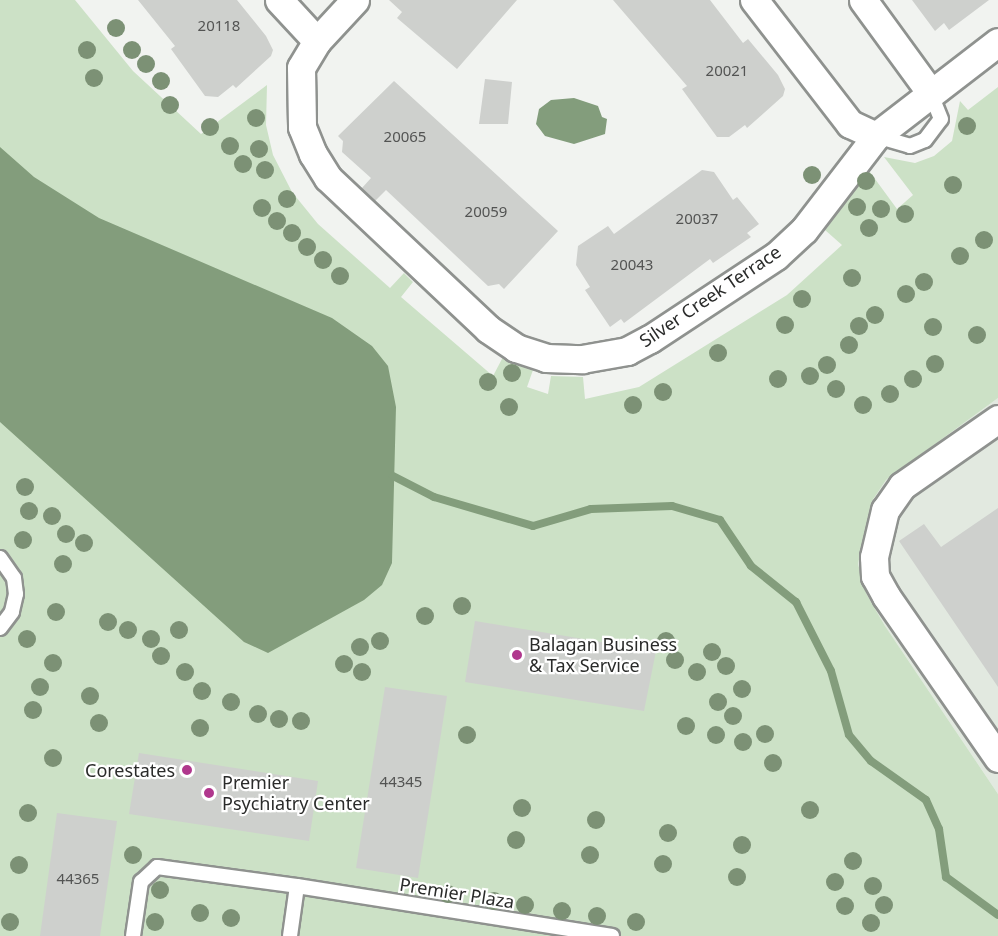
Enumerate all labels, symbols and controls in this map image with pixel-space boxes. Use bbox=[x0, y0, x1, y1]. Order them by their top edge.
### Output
house number: 20118 bbox=[198, 17, 240, 35]
house number: 20021 bbox=[706, 62, 748, 80]
house number: 20065 bbox=[384, 128, 426, 146]
house number: 20059 bbox=[465, 203, 507, 221]
house number: 20037 bbox=[676, 210, 718, 228]
street label: Silver Creek Terrace bbox=[635, 241, 785, 351]
house number: 20043 bbox=[611, 256, 653, 274]
place label: Balagan Business & Tax Service bbox=[529, 634, 677, 676]
marker: Balagan Business & Tax Service bbox=[510, 648, 524, 662]
place label: Corestates bbox=[85, 759, 175, 781]
marker: Corestates bbox=[180, 763, 194, 777]
place label: Premier Psychiatry Center bbox=[222, 772, 370, 814]
house number: 44345 bbox=[380, 773, 422, 791]
marker: Premier Psychiatry Center bbox=[200, 784, 218, 802]
house number: 44365 bbox=[57, 870, 99, 888]
street label: Premier Plaza bbox=[398, 873, 516, 913]

